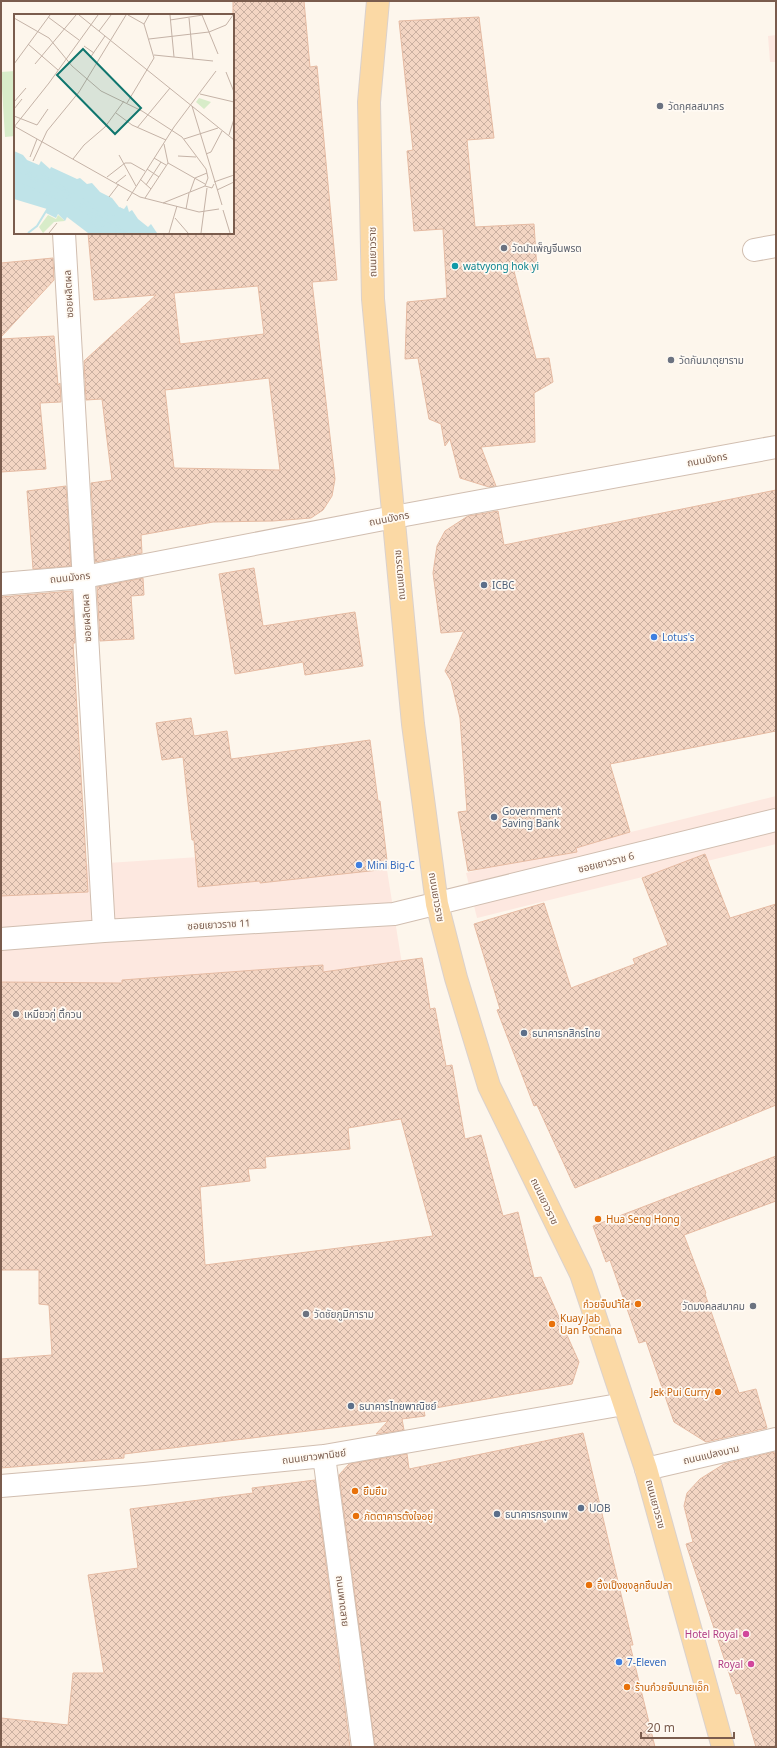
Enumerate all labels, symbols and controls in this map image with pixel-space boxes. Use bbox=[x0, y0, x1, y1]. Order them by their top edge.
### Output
inset map bbox=[14, 14, 234, 234]
place label: วัดกุศลสมาคร bbox=[668, 99, 724, 113]
marker: วัดกุศลสมาคร bbox=[655, 101, 665, 111]
street label: ถนนเยาวราช bbox=[365, 227, 379, 277]
place label: วัดบำเพ็ญจีนพรต bbox=[512, 241, 582, 255]
marker: วัดบำเพ็ญจีนพรต bbox=[499, 243, 509, 253]
place label: watvyong hok yi bbox=[463, 259, 539, 273]
marker: watvyong hok yi bbox=[450, 261, 460, 271]
street label: ซอยผลิตผล bbox=[60, 270, 76, 318]
place label: วัดกันมาตุยาราม bbox=[679, 353, 744, 367]
marker: วัดกันมาตุยาราม bbox=[666, 355, 676, 365]
street label: ถนนมังกร bbox=[686, 449, 728, 469]
street label: ถนนมังกร bbox=[368, 507, 410, 529]
street label: ถนนเยาวราช bbox=[390, 549, 408, 601]
street label: ถนนมังกร bbox=[49, 568, 91, 586]
place label: ICBC bbox=[492, 578, 515, 592]
marker: ICBC bbox=[479, 580, 489, 590]
street label: ซอยผลิตผล bbox=[78, 594, 94, 642]
place label: Lotus's bbox=[662, 630, 695, 644]
marker: Lotus's bbox=[649, 632, 659, 642]
place label: Government Saving Bank bbox=[502, 804, 561, 830]
marker: Government Saving Bank bbox=[489, 812, 499, 822]
street label: ซอยเยาวราช 6 bbox=[576, 848, 636, 876]
place label: Mini Big-C bbox=[367, 858, 415, 872]
marker: Mini Big-C bbox=[354, 860, 364, 870]
street label: ถนนเยาวราช bbox=[426, 871, 448, 923]
street label: ซอยเยาวราช 11 bbox=[187, 915, 251, 933]
place label: เหมียวกู่ ตี้กวน bbox=[24, 1007, 82, 1021]
marker: เหมียวกู่ ตี้กวน bbox=[11, 1009, 21, 1019]
place label: ธนาคารกสิกรไทย bbox=[532, 1026, 600, 1040]
marker: ธนาคารกสิกรไทย bbox=[519, 1028, 529, 1038]
street label: ถนนเยาวราช bbox=[528, 1175, 562, 1227]
place label: Hua Seng Hong bbox=[606, 1212, 680, 1226]
marker: Hua Seng Hong bbox=[593, 1214, 603, 1224]
place label: ก๋วยจั๊บนำ้ใส bbox=[583, 1297, 630, 1311]
marker: ก๋วยจั๊บนำ้ใส bbox=[633, 1299, 643, 1309]
place label: วัดมงคลสมาคม bbox=[682, 1299, 745, 1313]
marker: วัดมงคลสมาคม bbox=[748, 1301, 758, 1311]
place label: วัดชัยภูมิการาม bbox=[314, 1307, 374, 1321]
marker: วัดชัยภูมิการาม bbox=[301, 1309, 311, 1319]
place label: Kuay Jab Uan Pochana bbox=[560, 1311, 622, 1337]
marker: Kuay Jab Uan Pochana bbox=[547, 1319, 557, 1329]
place label: Jek Pui Curry bbox=[649, 1385, 711, 1399]
marker: Jek Pui Curry bbox=[713, 1387, 723, 1397]
place label: ธนาคารไทยพาณิชย์ bbox=[359, 1399, 436, 1413]
marker: ธนาคารไทยพาณิชย์ bbox=[346, 1401, 356, 1411]
street label: ถนนแปลงนาม bbox=[682, 1441, 740, 1467]
street label: ถนนเยาวพานิชย์ bbox=[281, 1445, 347, 1467]
street label: ถนนเยาวราช bbox=[643, 1478, 669, 1530]
place label: ยิ้มยิ้ม bbox=[363, 1484, 387, 1498]
marker: ยิ้มยิ้ม bbox=[350, 1486, 360, 1496]
place label: UOB bbox=[589, 1501, 611, 1515]
marker: UOB bbox=[576, 1503, 586, 1513]
place label: ธนาคารกรุงเทพ bbox=[505, 1507, 568, 1521]
place label: ภัตตาคารตั้งใจอยู่ bbox=[364, 1509, 433, 1523]
marker: ธนาคารกรุงเทพ bbox=[492, 1509, 502, 1519]
marker: ภัตตาคารตั้งใจอยู่ bbox=[351, 1511, 361, 1521]
street label: ถนนพาดสาย bbox=[333, 1575, 353, 1627]
place label: อึ้งเป็งชุงลูกชิ้นปลา bbox=[597, 1578, 672, 1592]
marker: อึ้งเป็งชุงลูกชิ้นปลา bbox=[584, 1580, 594, 1590]
place label: Hotel Royal bbox=[685, 1627, 738, 1641]
marker: Hotel Royal bbox=[741, 1629, 751, 1639]
place label: 7-Eleven bbox=[627, 1655, 666, 1669]
marker: 7-Eleven bbox=[614, 1657, 624, 1667]
place label: Royal bbox=[718, 1657, 743, 1671]
marker: Royal bbox=[746, 1659, 756, 1669]
place label: ร้านก๋วยจั๊บนายเอ็ก bbox=[635, 1680, 709, 1694]
marker: ร้านก๋วยจั๊บนายเอ็ก bbox=[622, 1682, 632, 1692]
scale bar bbox=[641, 1714, 734, 1740]
text: 20 m bbox=[647, 1719, 675, 1736]

